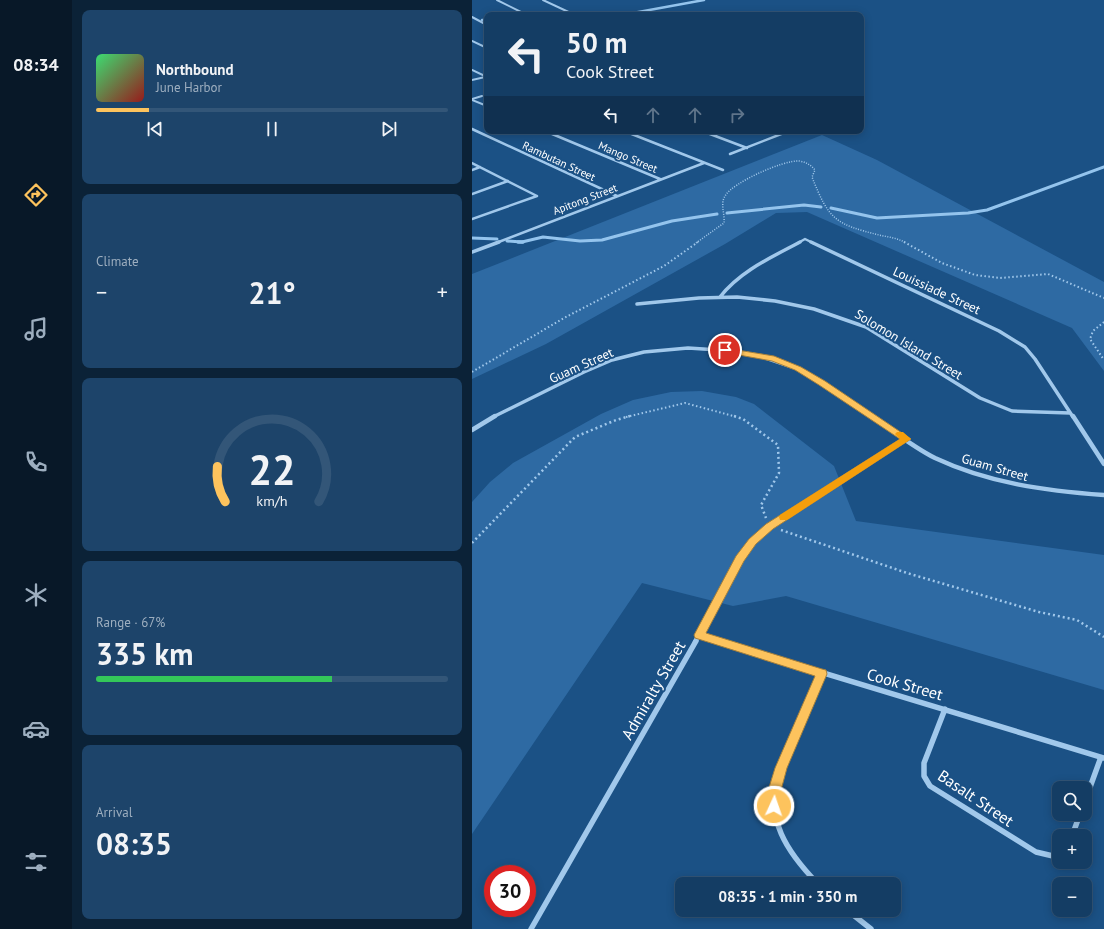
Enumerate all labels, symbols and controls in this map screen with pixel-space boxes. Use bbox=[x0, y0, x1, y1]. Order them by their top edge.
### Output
text: 50 m bbox=[566, 24, 627, 61]
icon: left bbox=[500, 28, 552, 80]
text: 08:34 bbox=[13, 53, 59, 76]
text: Northbound bbox=[156, 60, 233, 79]
text: Cook Street bbox=[566, 60, 654, 83]
text: June Harbor bbox=[156, 79, 222, 96]
icon: left bbox=[600, 104, 622, 126]
icon: ahead bbox=[642, 104, 664, 126]
icon: ahead bbox=[684, 104, 706, 126]
icon: right bbox=[726, 104, 748, 126]
icon: previous bbox=[144, 118, 166, 140]
icon: pause bbox=[261, 118, 283, 140]
icon: next bbox=[378, 118, 400, 140]
street label: Rambutan Street bbox=[520, 138, 598, 184]
street label: Mango Street bbox=[596, 138, 660, 176]
street label: Apitong Street bbox=[551, 180, 619, 218]
icon: directions bbox=[22, 181, 50, 209]
text: Climate bbox=[96, 253, 139, 270]
street label: Louissiade Street bbox=[890, 263, 984, 318]
text: 21° bbox=[248, 273, 296, 312]
text: − bbox=[96, 278, 107, 306]
text: + bbox=[437, 278, 448, 306]
street label: Solomon Island Street bbox=[852, 305, 966, 384]
icon: music bbox=[22, 315, 50, 343]
pin bbox=[708, 333, 742, 367]
icon: arrive bbox=[714, 339, 736, 361]
street label: Guam Street bbox=[546, 343, 617, 387]
text: 22 bbox=[248, 443, 296, 496]
icon: phone bbox=[22, 448, 50, 476]
street label: Guam Street bbox=[960, 450, 1031, 485]
text: km/h bbox=[256, 491, 288, 510]
icon: climate bbox=[22, 581, 50, 609]
text: Range · 67% bbox=[96, 614, 165, 631]
text: 335 km bbox=[96, 634, 194, 673]
street label: Admiralty Street bbox=[617, 637, 690, 743]
street label: Cook Street bbox=[865, 664, 946, 705]
icon: car bbox=[22, 715, 50, 743]
street label: Basalt Street bbox=[934, 765, 1018, 831]
map controls bbox=[1052, 781, 1092, 917]
button: search bbox=[1052, 781, 1092, 821]
position arrow bbox=[753, 785, 795, 827]
text: Arrival bbox=[96, 804, 132, 821]
text: 08:35 bbox=[96, 824, 172, 863]
button: + bbox=[1052, 829, 1092, 869]
icon: filters bbox=[22, 848, 50, 876]
speed limit sign: 30 bbox=[484, 865, 536, 917]
button: − bbox=[1052, 877, 1092, 917]
text: 08:35 · 1 min · 350 m bbox=[719, 887, 857, 906]

